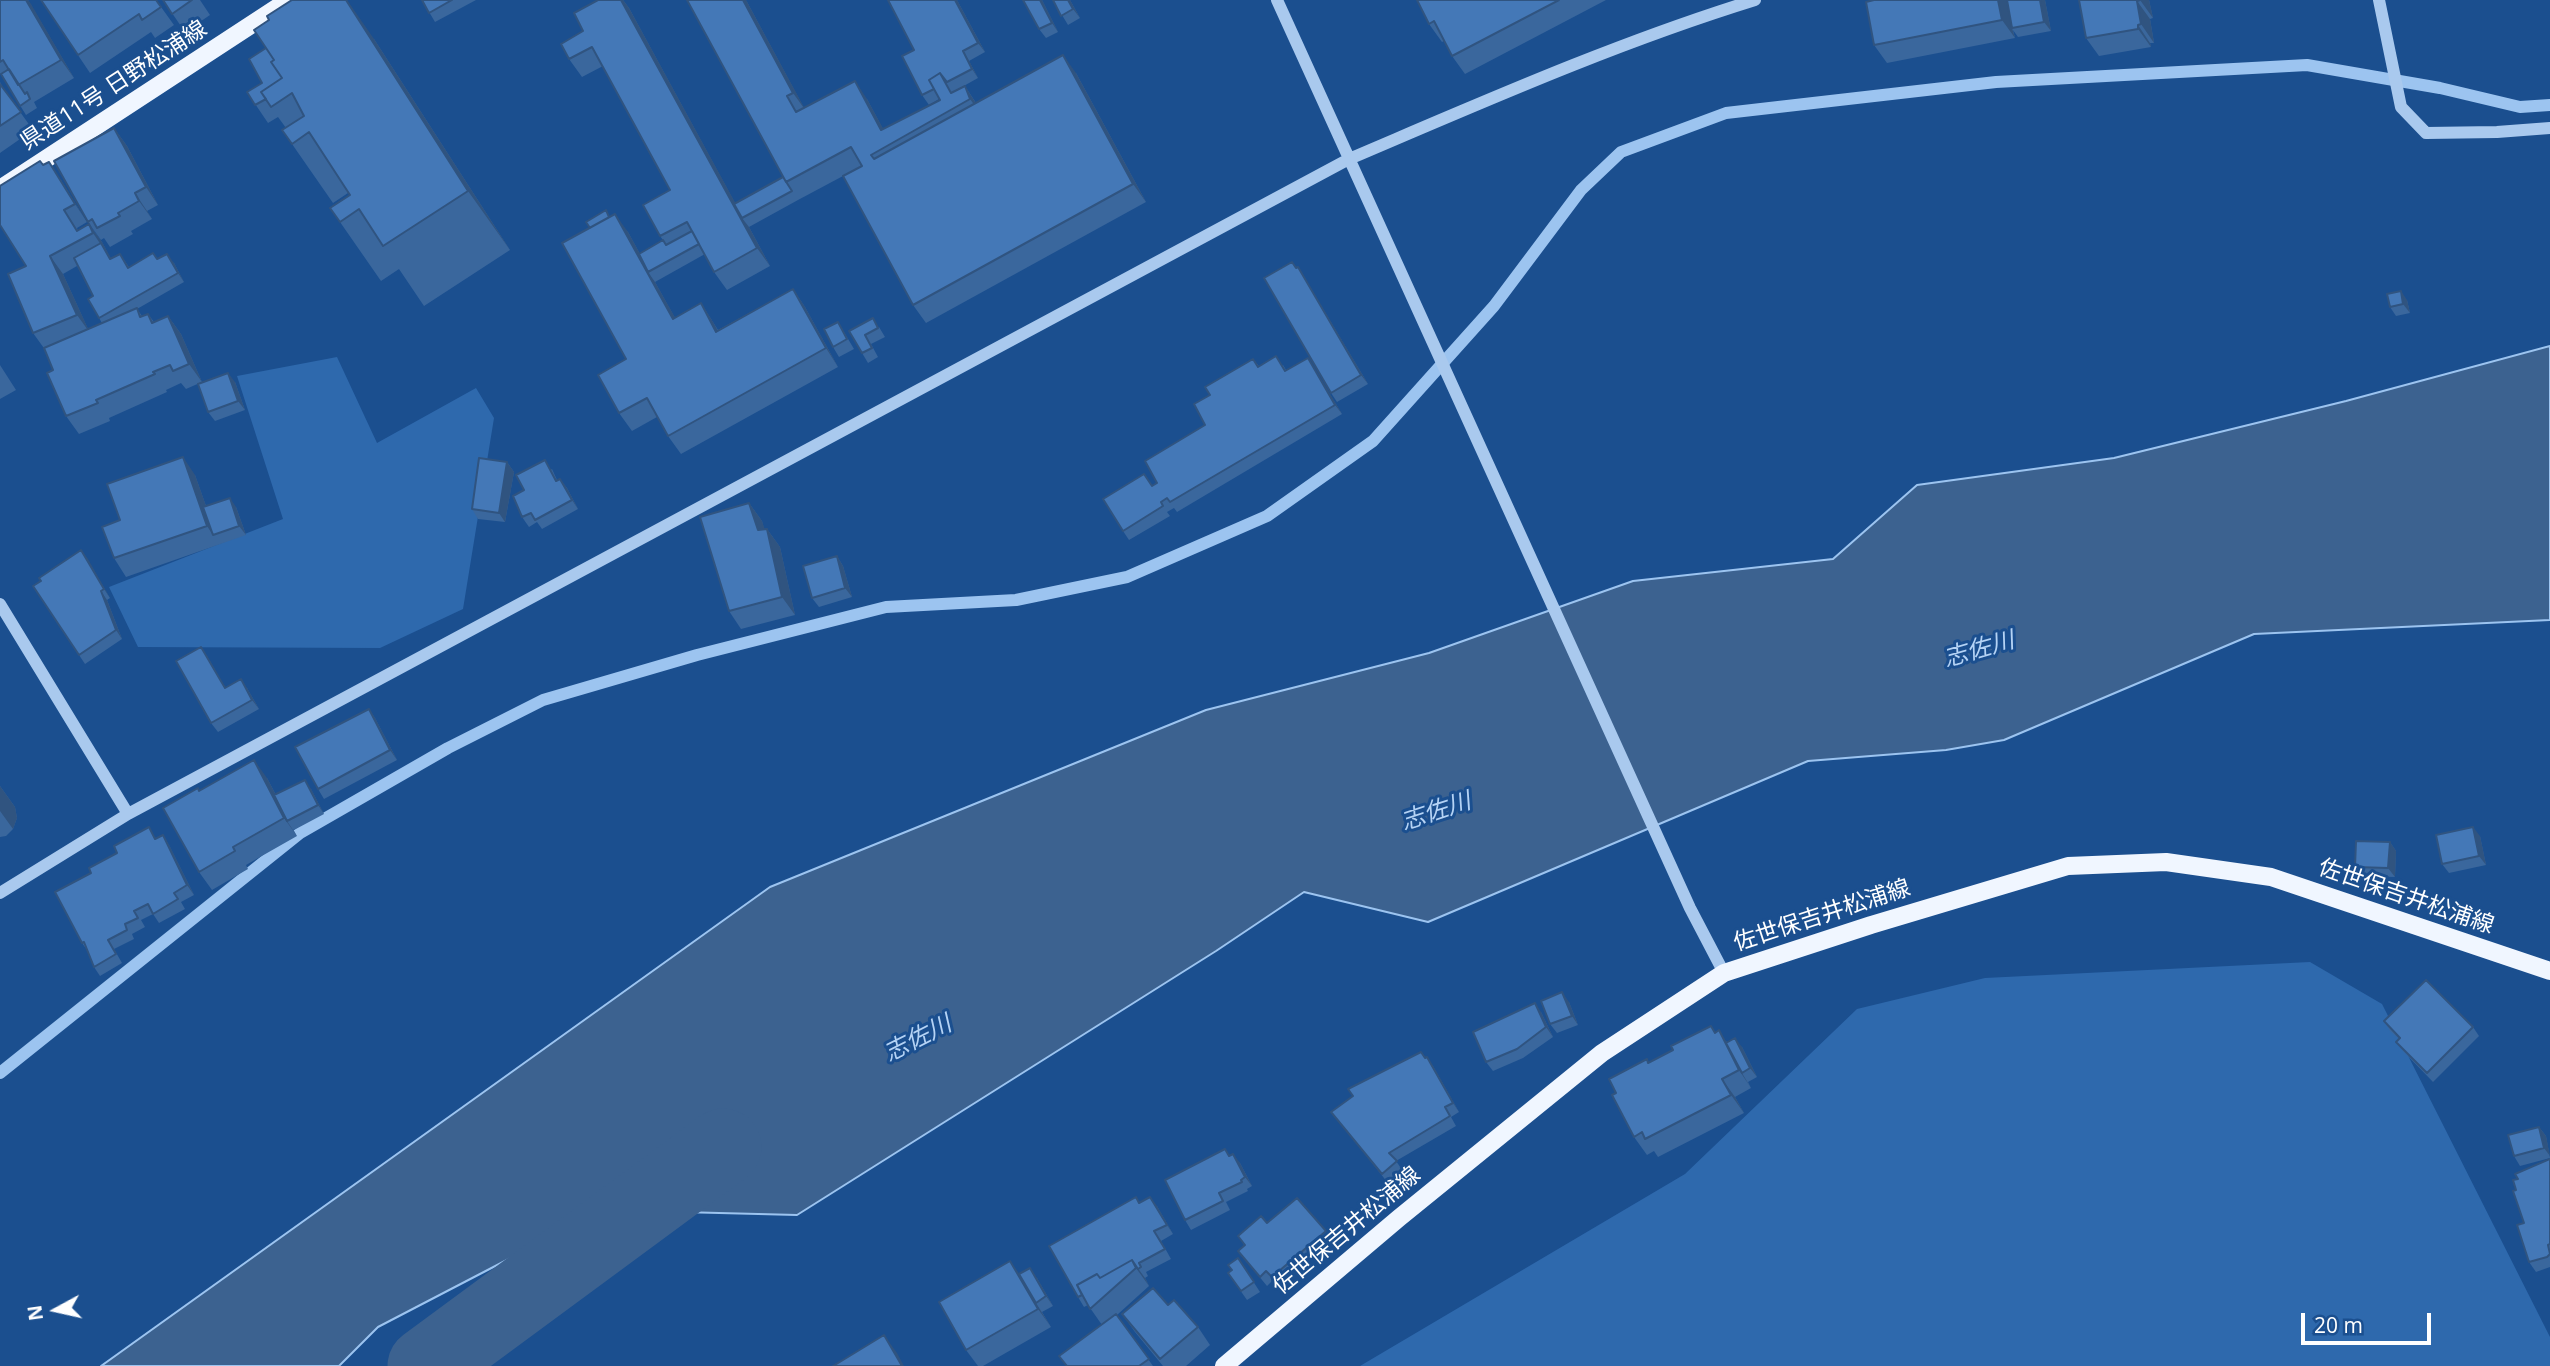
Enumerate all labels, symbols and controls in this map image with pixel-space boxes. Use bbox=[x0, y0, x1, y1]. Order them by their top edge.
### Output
street label: 県道11号 日野松浦線 bbox=[16, 16, 212, 156]
water label: 志佐川 bbox=[1940, 626, 2018, 674]
water label: 志佐川 bbox=[1397, 787, 1475, 837]
street label: 佐世保吉井松浦線 bbox=[2315, 854, 2497, 940]
street label: 佐世保吉井松浦線 bbox=[1730, 874, 1914, 958]
water label: 志佐川 bbox=[879, 1010, 957, 1068]
street label: 佐世保吉井松浦線 bbox=[1268, 1161, 1426, 1301]
north arrow bbox=[21, 1275, 91, 1345]
scale bar bbox=[2305, 1300, 2434, 1344]
text: N bbox=[21, 1303, 49, 1322]
text: 20 m bbox=[2314, 1311, 2363, 1339]

